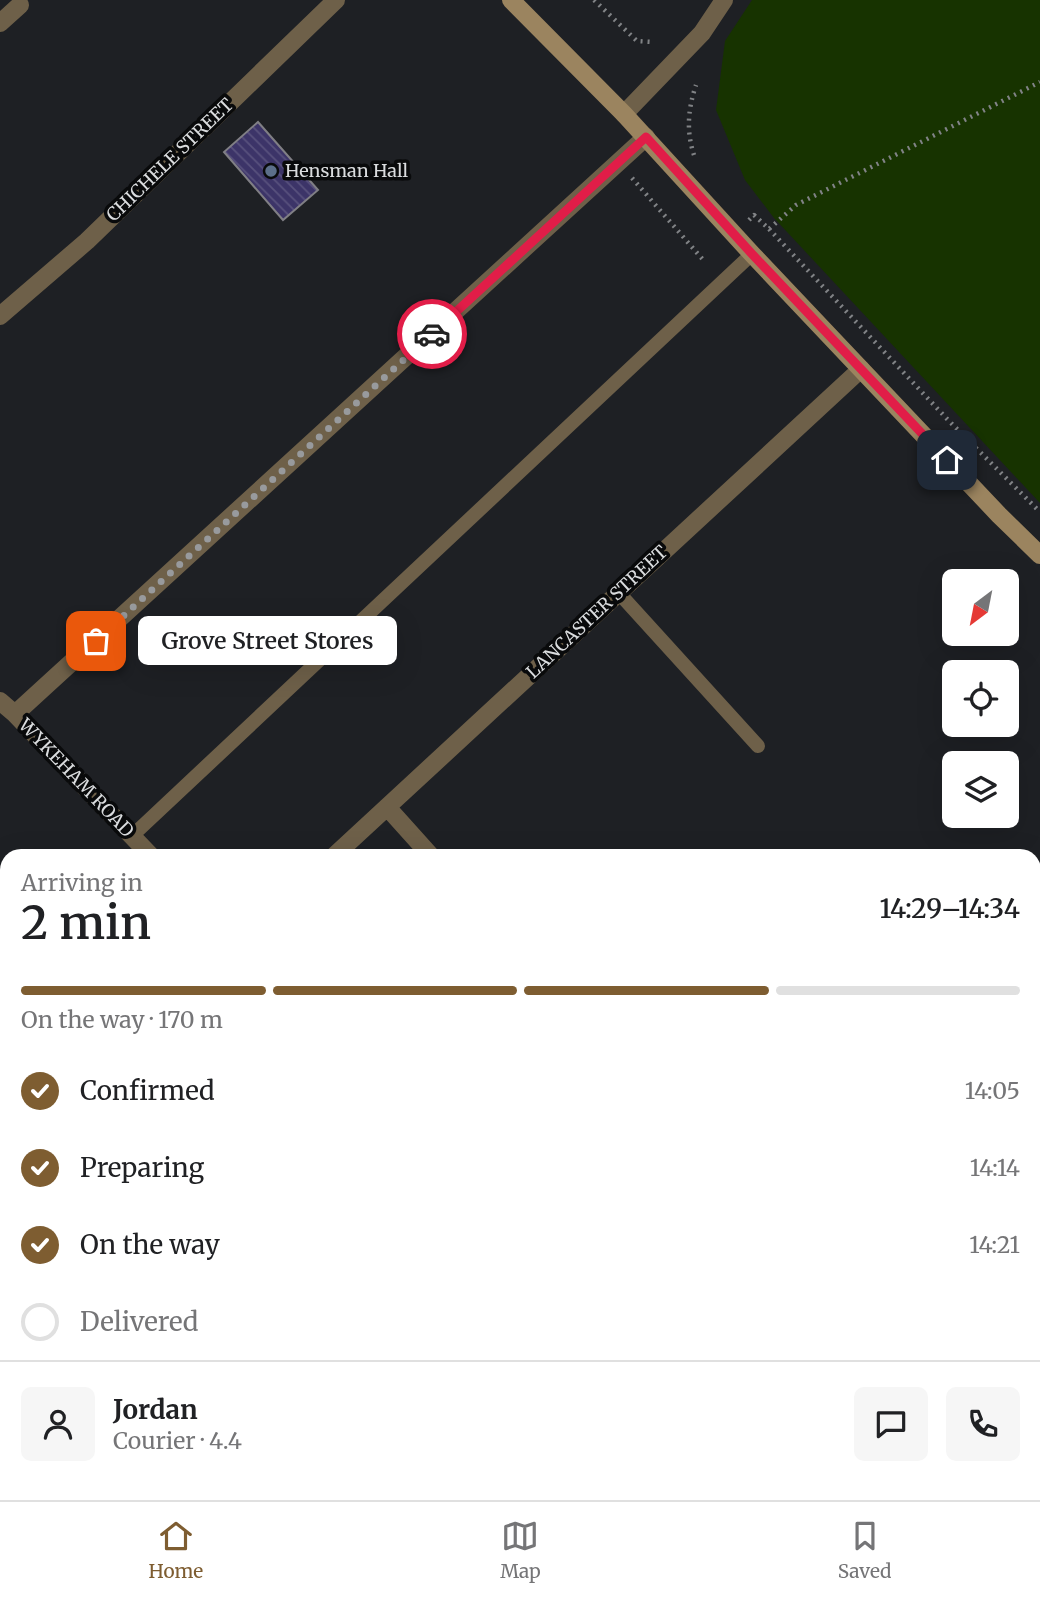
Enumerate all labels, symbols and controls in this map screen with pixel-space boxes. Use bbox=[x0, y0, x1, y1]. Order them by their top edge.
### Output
street label: CHICHELE STREET bbox=[101, 93, 238, 226]
place label: Hensman Hall bbox=[285, 159, 409, 182]
marker: Hensman Hall bbox=[263, 163, 279, 179]
courier bbox=[397, 299, 467, 369]
icon: car bbox=[413, 315, 451, 353]
pin bbox=[917, 430, 977, 490]
icon: home bbox=[928, 441, 966, 479]
street label: LANCASTER STREET bbox=[521, 540, 672, 683]
north arrow bbox=[942, 569, 1018, 646]
map controls bbox=[942, 569, 1019, 828]
pin bbox=[66, 611, 126, 671]
callout: Grove Street Stores bbox=[138, 616, 397, 666]
icon: bag bbox=[77, 622, 115, 660]
text: Grove Street Stores bbox=[162, 626, 373, 655]
button: locate bbox=[942, 660, 1019, 737]
street label: WYKEHAM ROAD bbox=[13, 713, 139, 842]
button: layers bbox=[942, 751, 1019, 828]
text: Arriving in bbox=[21, 868, 143, 897]
text: 14:29–14:34 bbox=[880, 892, 1020, 925]
text: 2 min bbox=[21, 894, 151, 952]
text: On the way · 170 m bbox=[21, 1005, 223, 1034]
icon: check bbox=[21, 1072, 59, 1110]
text: Confirmed bbox=[80, 1074, 215, 1107]
text: 14:05 bbox=[965, 1076, 1020, 1105]
icon: check bbox=[21, 1149, 59, 1187]
text: Preparing bbox=[80, 1151, 204, 1184]
text: 14:14 bbox=[970, 1153, 1020, 1182]
icon: check bbox=[21, 1226, 59, 1264]
text: On the way bbox=[80, 1228, 220, 1261]
text: 14:21 bbox=[969, 1230, 1020, 1259]
text: Delivered bbox=[80, 1305, 199, 1338]
button: person bbox=[21, 1387, 95, 1461]
button: chat bbox=[854, 1387, 928, 1461]
button: phone bbox=[946, 1387, 1020, 1461]
text: Jordan bbox=[113, 1393, 198, 1426]
text: Courier · 4.4 bbox=[113, 1426, 242, 1455]
tab: Home bbox=[148, 1517, 203, 1583]
tab: Map bbox=[500, 1517, 541, 1583]
tab: Saved bbox=[838, 1517, 892, 1583]

